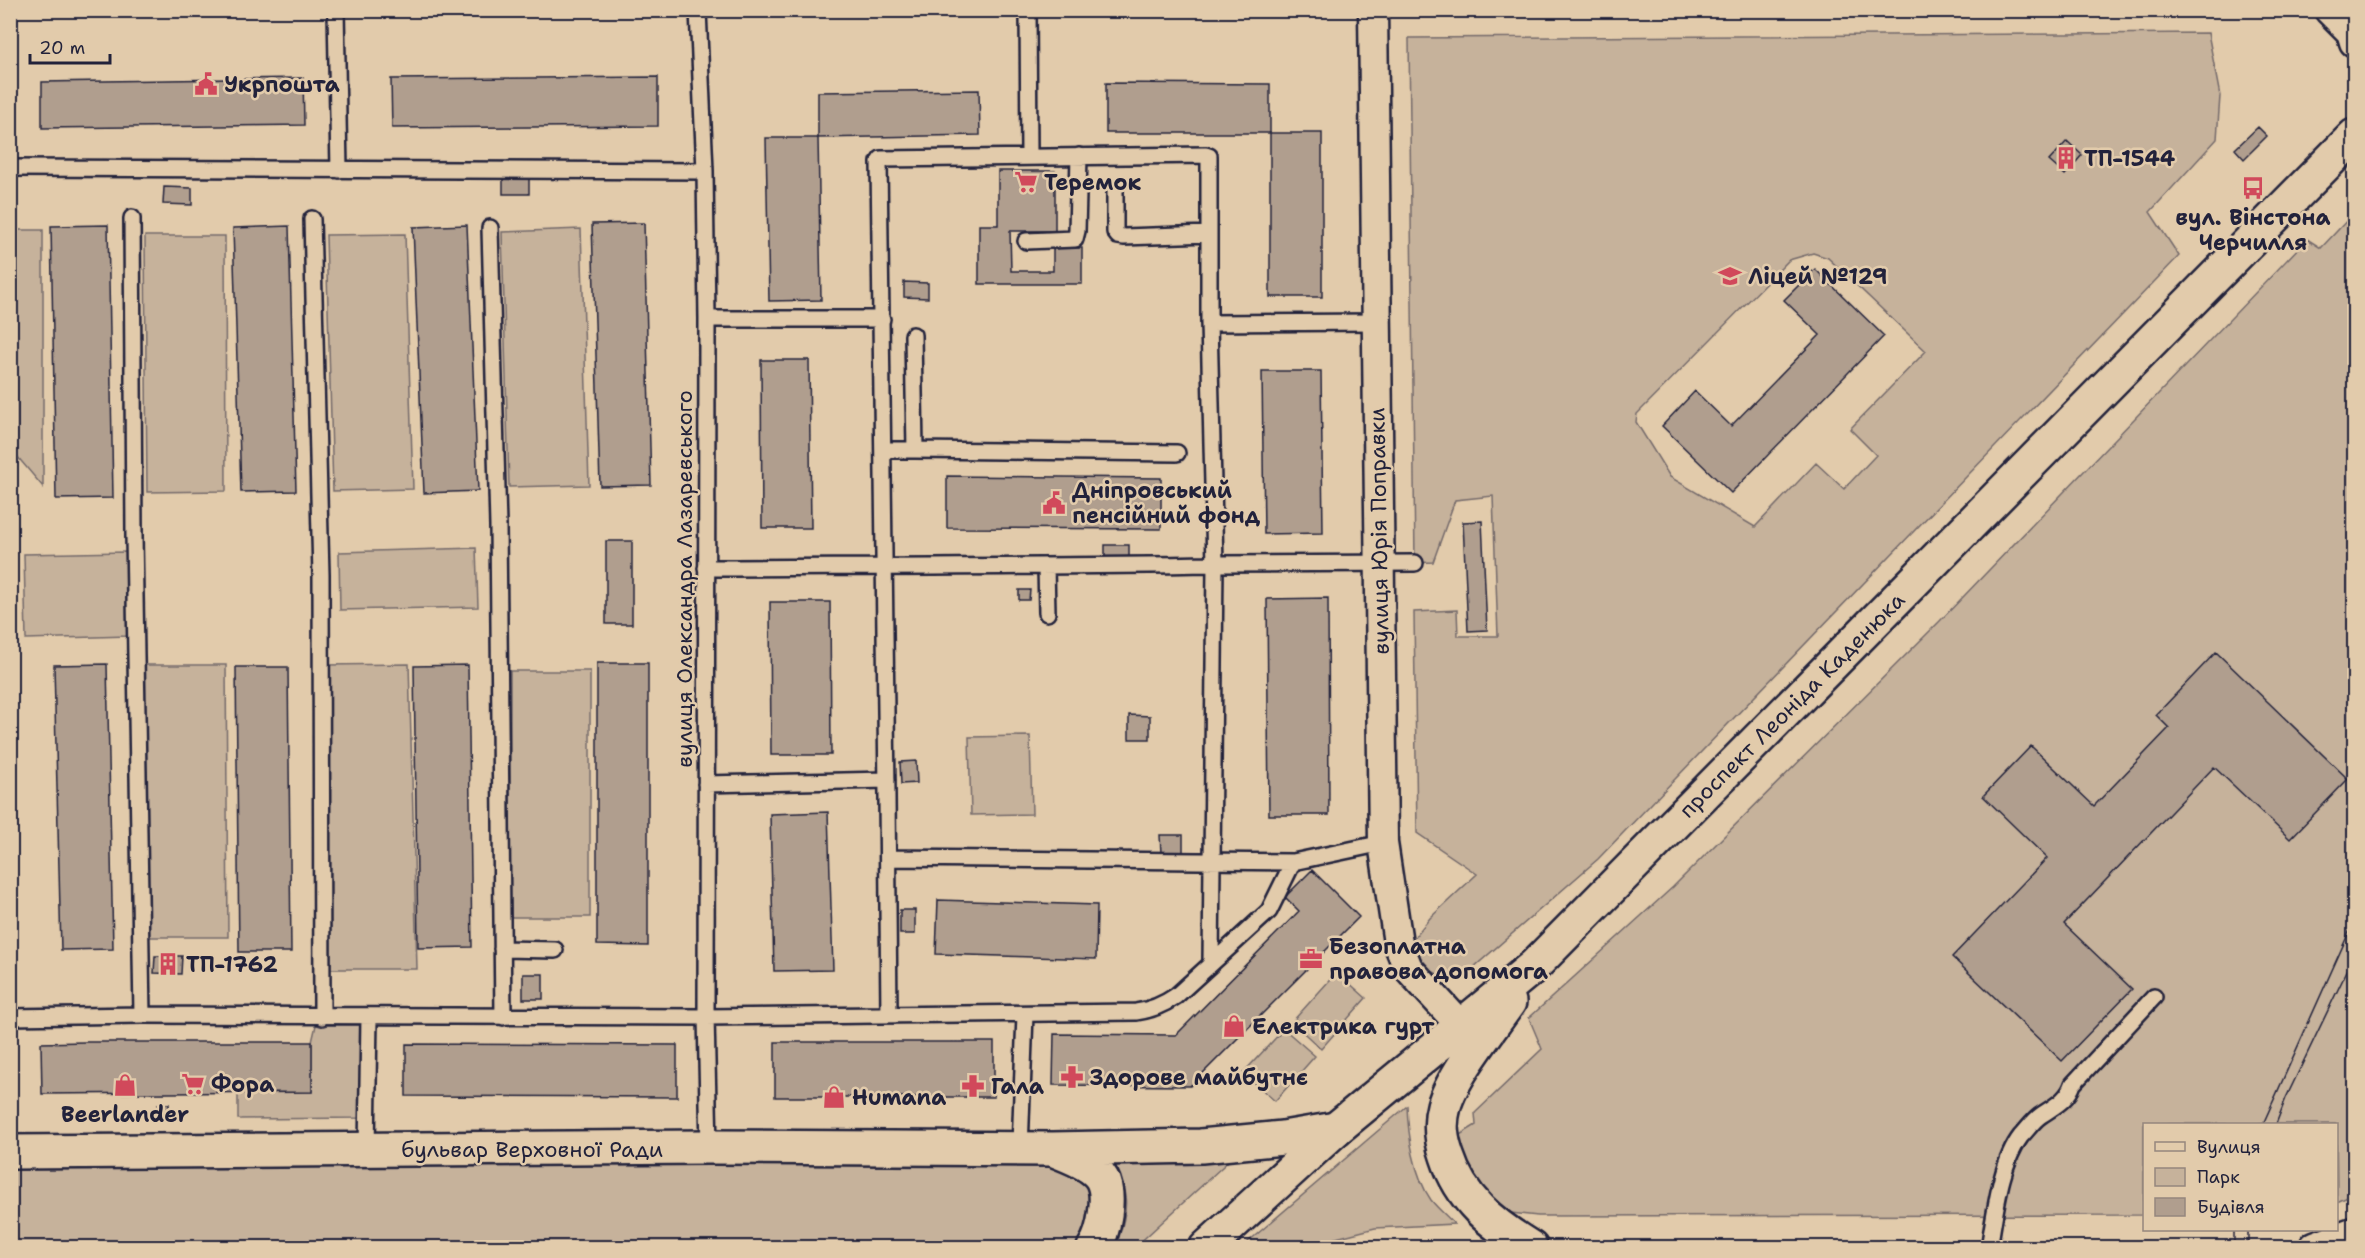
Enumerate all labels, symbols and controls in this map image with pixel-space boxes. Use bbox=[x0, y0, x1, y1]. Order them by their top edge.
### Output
scale bar bbox=[30, 27, 110, 65]
text: 20 m bbox=[39, 36, 85, 60]
place label: Укрпошта bbox=[224, 70, 340, 99]
public building icon: Укрпошта bbox=[193, 71, 219, 97]
place label: ТП-1544 bbox=[2084, 144, 2176, 173]
building icon: ТП-1544 bbox=[2053, 145, 2079, 171]
place label: Теремок bbox=[1044, 168, 1142, 197]
supermarket icon: Теремок bbox=[1013, 169, 1039, 195]
bus stop icon: вул. Вінстона Черчилля bbox=[2240, 175, 2266, 201]
place label: вул. Вінстона Черчилля bbox=[2175, 203, 2331, 257]
place label: Ліцей №129 bbox=[1748, 262, 1888, 291]
school or university icon: Ліцей №129 bbox=[1717, 263, 1743, 289]
street label: вулиця Олександра Лазаревського bbox=[670, 390, 699, 768]
street label: вулиця Юрія Поправки bbox=[1362, 407, 1396, 655]
place label: Дніпровський пенсійний фонд bbox=[1072, 476, 1261, 530]
public building icon: Дніпровський пенсійний фонд bbox=[1041, 490, 1067, 516]
street label: проспект Леоніда Каденюка bbox=[1673, 586, 1911, 824]
place label: Безоплатна правова допомога bbox=[1329, 932, 1548, 986]
office icon: Безоплатна правова допомога bbox=[1298, 946, 1324, 972]
place label: ТП-1762 bbox=[186, 950, 278, 979]
building icon: ТП-1762 bbox=[155, 951, 181, 977]
place label: Електрика гурт bbox=[1252, 1012, 1435, 1041]
shop icon: Електрика гурт bbox=[1221, 1013, 1247, 1039]
place label: Здорове майбутнє bbox=[1090, 1063, 1308, 1092]
pharmacy icon: Здорове майбутнє bbox=[1059, 1064, 1085, 1090]
place label: Фора bbox=[211, 1070, 274, 1099]
supermarket icon: Фора bbox=[180, 1071, 206, 1097]
shop icon: Beerlander bbox=[112, 1072, 138, 1098]
place label: Гала bbox=[991, 1072, 1044, 1101]
pharmacy icon: Гала bbox=[960, 1073, 986, 1099]
place label: Humana bbox=[852, 1083, 946, 1112]
shop icon: Humana bbox=[821, 1084, 847, 1110]
place label: Beerlander bbox=[61, 1100, 189, 1129]
legend bbox=[2143, 1123, 2338, 1231]
street label: бульвар Верховної Ради bbox=[401, 1135, 663, 1164]
text: Вулиця bbox=[2197, 1135, 2261, 1159]
text: Парк bbox=[2197, 1165, 2240, 1189]
text: Будівля bbox=[2197, 1195, 2265, 1219]

